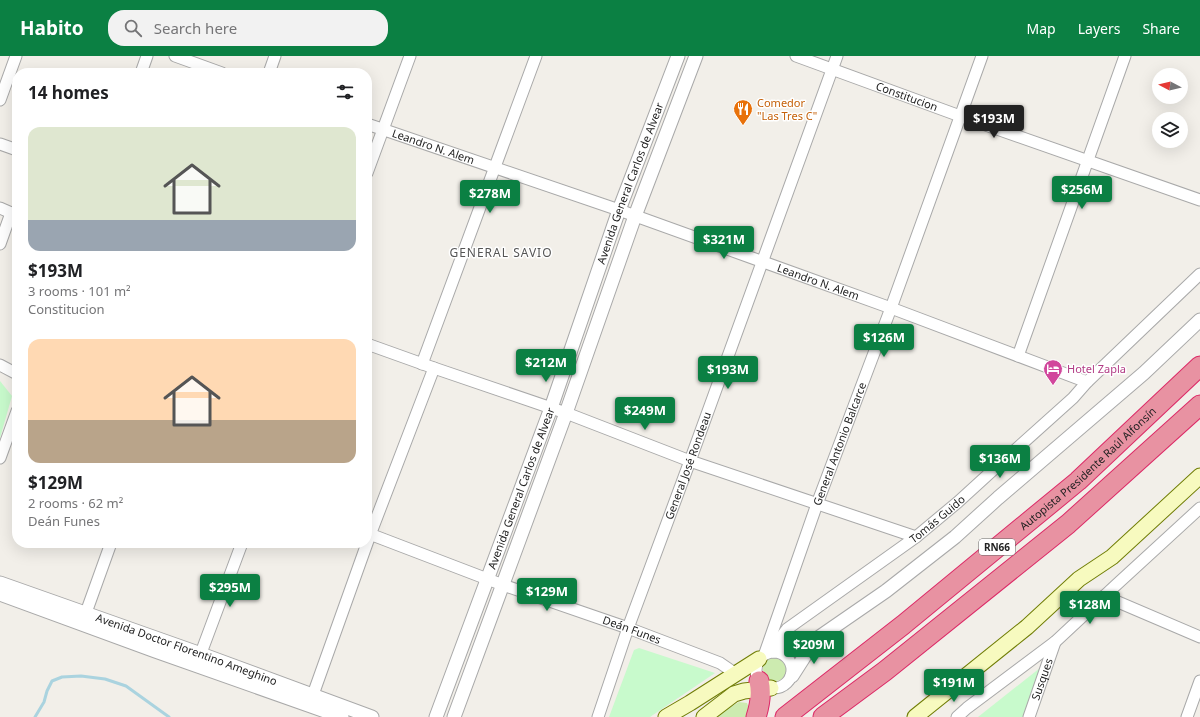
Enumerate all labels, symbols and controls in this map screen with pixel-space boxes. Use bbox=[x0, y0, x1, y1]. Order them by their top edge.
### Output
search box bbox=[108, 10, 388, 46]
text: Habito bbox=[20, 15, 84, 41]
icon: search bbox=[122, 17, 144, 39]
text: Search here bbox=[154, 18, 237, 38]
text: Map bbox=[1027, 19, 1056, 38]
text: Layers bbox=[1078, 19, 1120, 38]
text: Share bbox=[1142, 19, 1180, 38]
north arrow bbox=[1152, 68, 1188, 104]
map controls bbox=[1152, 68, 1188, 148]
street label: Constitucion bbox=[874, 78, 940, 114]
text: 14 homes bbox=[28, 81, 109, 104]
icon: filters bbox=[334, 81, 356, 103]
place label: Comedor "Las Tres C" bbox=[757, 95, 817, 123]
restaurant icon: Comedor "Las Tres C" bbox=[732, 98, 754, 126]
street label: Avenida General Carlos de Alvear bbox=[593, 100, 667, 266]
pin: $193M bbox=[966, 105, 1022, 139]
text: $193M bbox=[973, 109, 1015, 127]
button: layers bbox=[1152, 112, 1188, 148]
street label: Leandro N. Alem bbox=[390, 125, 477, 167]
icon: home bbox=[156, 153, 228, 225]
pin: $256M bbox=[1054, 176, 1110, 210]
pin: $278M bbox=[462, 180, 518, 214]
text: $256M bbox=[1061, 180, 1103, 198]
text: $278M bbox=[469, 184, 511, 202]
pin: $321M bbox=[696, 226, 752, 260]
text: $321M bbox=[703, 230, 745, 248]
district label: GENERAL SAVIO bbox=[449, 244, 553, 261]
text: $193M bbox=[28, 259, 83, 282]
street label: Leandro N. Alem bbox=[775, 260, 861, 303]
text: 3 rooms · 101 m² bbox=[28, 282, 131, 300]
text: Constitucion bbox=[28, 300, 105, 318]
pin: $126M bbox=[856, 324, 912, 358]
text: $126M bbox=[863, 328, 905, 346]
pin: $212M bbox=[518, 349, 574, 383]
text: $212M bbox=[525, 353, 567, 371]
pin: $193M bbox=[700, 356, 756, 390]
hotel icon: Hotel Zapla bbox=[1042, 358, 1064, 386]
text: $193M bbox=[707, 360, 749, 378]
place label: Hotel Zapla bbox=[1067, 361, 1126, 376]
icon: home bbox=[156, 365, 228, 437]
street label: General Antonio Balcarce bbox=[809, 380, 869, 508]
pin: $249M bbox=[617, 397, 673, 431]
text: $249M bbox=[624, 401, 666, 419]
street label: Autopista Presidente Raúl Alfonsín bbox=[1016, 403, 1159, 533]
street label: Avenida General Carlos de Alvear bbox=[484, 405, 558, 571]
street label: General José Rondeau bbox=[661, 410, 714, 522]
pin: $136M bbox=[972, 445, 1028, 479]
text: $136M bbox=[979, 449, 1021, 467]
text: $129M bbox=[28, 471, 83, 494]
street label: Tomás Guido bbox=[906, 491, 968, 546]
text: 2 rooms · 62 m² bbox=[28, 494, 123, 512]
text: Deán Funes bbox=[28, 512, 100, 530]
road number: RN66 bbox=[979, 539, 1015, 555]
pin: $295M bbox=[202, 574, 258, 608]
text: $295M bbox=[209, 578, 251, 596]
pin: $129M bbox=[519, 578, 575, 612]
text: $129M bbox=[526, 582, 568, 600]
pin: $128M bbox=[1062, 591, 1118, 625]
text: $128M bbox=[1069, 595, 1111, 613]
street label: Avenida Doctor Florentino Ameghino bbox=[94, 610, 280, 689]
street label: Deán Funes bbox=[601, 612, 663, 647]
pin: $209M bbox=[786, 631, 842, 665]
text: $209M bbox=[793, 635, 835, 653]
street label: Susques bbox=[1027, 656, 1056, 702]
pin: $191M bbox=[926, 669, 982, 703]
text: $191M bbox=[933, 673, 975, 691]

